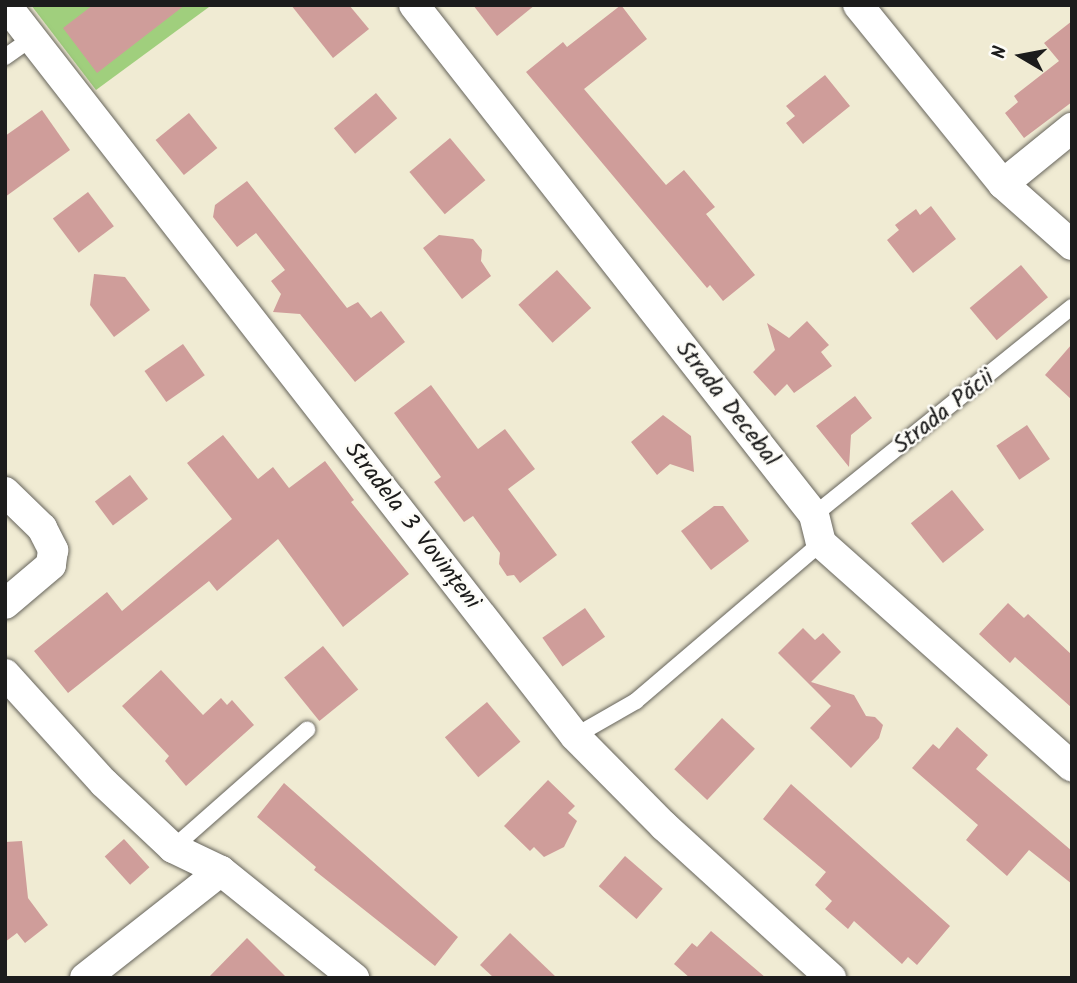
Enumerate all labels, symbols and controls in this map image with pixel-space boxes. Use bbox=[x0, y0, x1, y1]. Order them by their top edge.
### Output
north arrow bbox=[986, 21, 1056, 91]
text: N bbox=[985, 44, 1016, 61]
street label: Strada Decebal bbox=[669, 335, 785, 473]
street label: Strada Păcii bbox=[888, 364, 1000, 460]
street label: Stradela 3 Vovințeni bbox=[338, 437, 486, 615]

